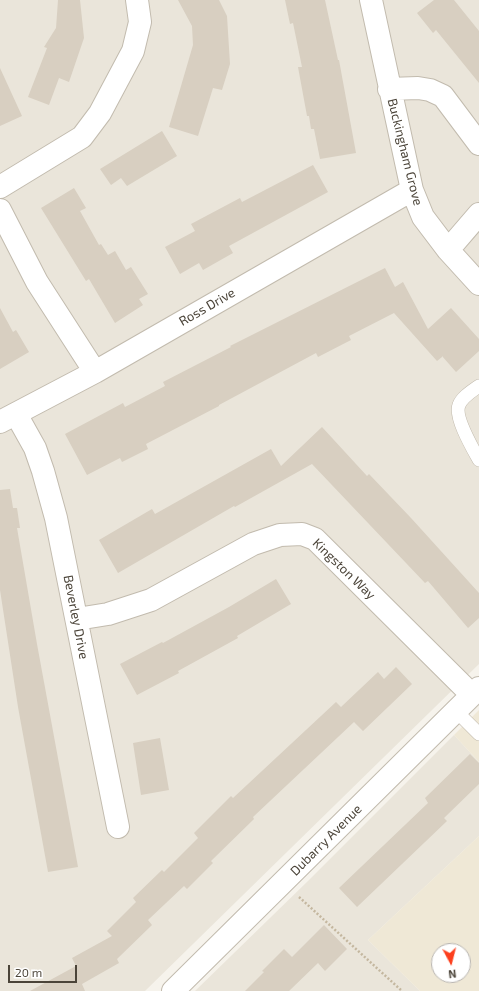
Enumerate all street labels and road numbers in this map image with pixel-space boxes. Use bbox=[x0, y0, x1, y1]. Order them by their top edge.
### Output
street label: Buckingham Grove bbox=[384, 97, 426, 207]
street label: Ross Drive bbox=[176, 285, 238, 329]
street label: Kingston Way bbox=[309, 535, 379, 603]
street label: Beverley Drive bbox=[60, 574, 92, 660]
street label: Dubarry Avenue bbox=[287, 801, 365, 879]

